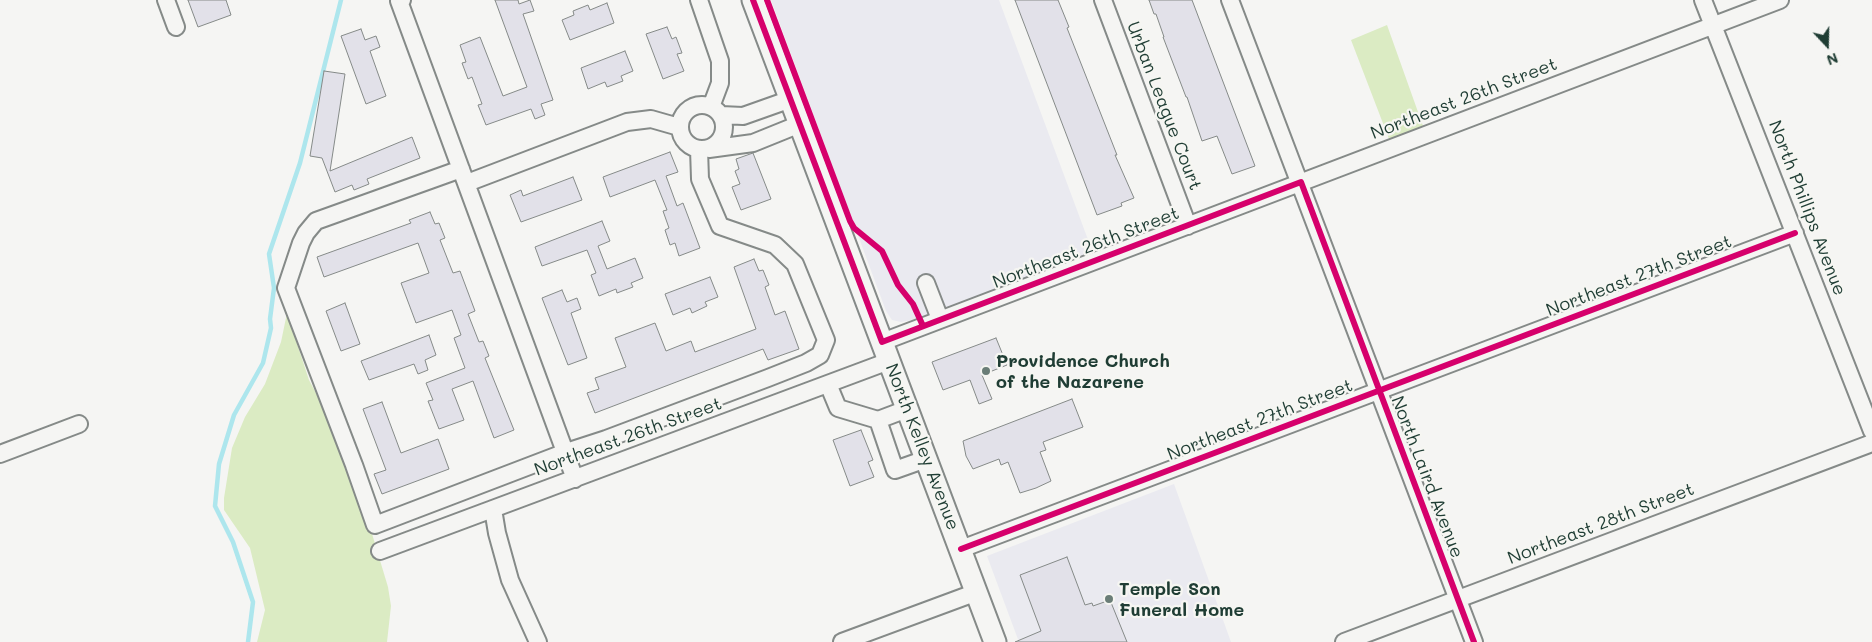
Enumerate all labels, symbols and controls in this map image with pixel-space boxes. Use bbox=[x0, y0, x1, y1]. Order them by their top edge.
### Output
street label: Urban League Court bbox=[1122, 19, 1206, 193]
north arrow bbox=[1802, 20, 1852, 70]
text: N bbox=[1824, 49, 1841, 70]
street label: Northeast 26th Street bbox=[1368, 53, 1560, 145]
street label: North Phillips Avenue bbox=[1764, 117, 1850, 299]
street label: Northeast 26th Street bbox=[990, 202, 1182, 294]
street label: Northeast 27th Street bbox=[1543, 231, 1735, 321]
place label: Providence Church of the Nazarene bbox=[996, 350, 1170, 392]
street label: North Kelley Avenue bbox=[880, 361, 964, 533]
marker: Providence Church of the Nazarene bbox=[980, 365, 992, 377]
street label: Northeast 27th Street bbox=[1164, 375, 1356, 465]
street label: Northeast 26th Street bbox=[531, 393, 725, 481]
street label: North Laird Avenue bbox=[1386, 393, 1468, 561]
street label: Northeast 28th Street bbox=[1505, 478, 1697, 570]
place label: Temple Son Funeral Home bbox=[1119, 578, 1244, 620]
marker: Temple Son Funeral Home bbox=[1103, 593, 1115, 605]

